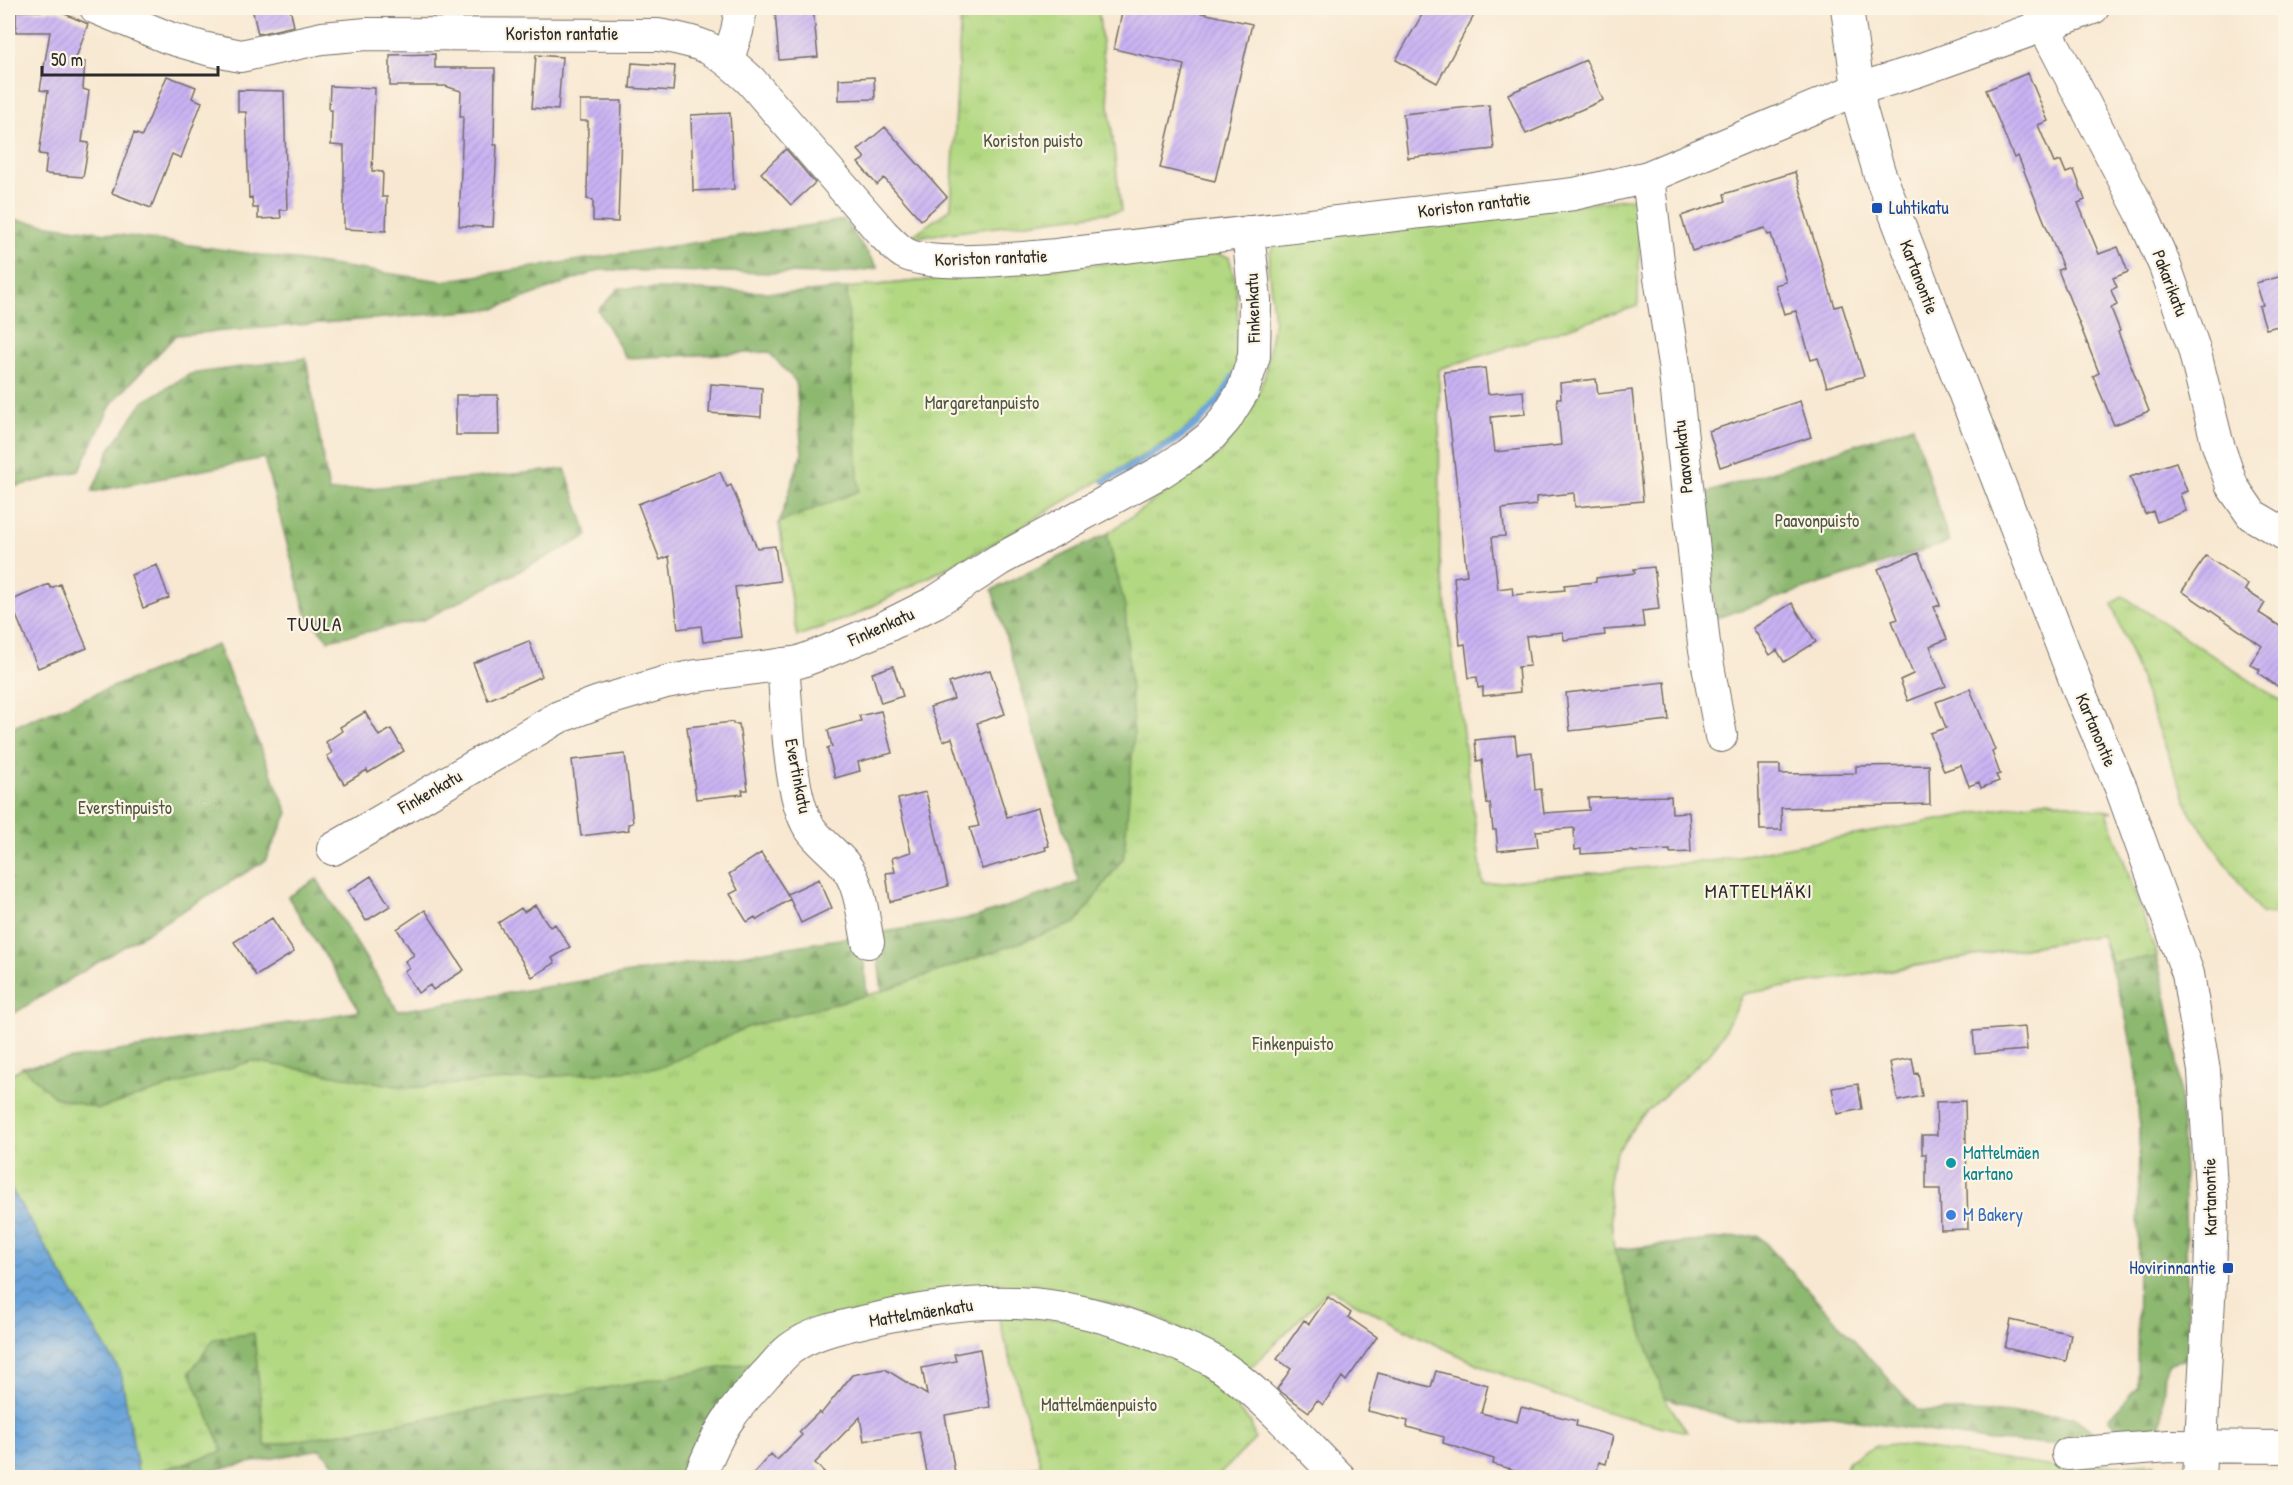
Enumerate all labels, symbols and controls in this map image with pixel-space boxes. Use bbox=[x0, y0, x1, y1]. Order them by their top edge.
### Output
street label: Koriston rantatie bbox=[505, 21, 619, 46]
scale bar bbox=[42, 39, 218, 77]
text: 50 m bbox=[51, 47, 83, 72]
park label: Koriston puisto bbox=[983, 128, 1083, 153]
street label: Koriston rantatie bbox=[1416, 185, 1532, 224]
place label: Luhtikatu bbox=[1889, 195, 1949, 220]
marker: Luhtikatu bbox=[1870, 201, 1884, 215]
street label: Kartanontie bbox=[1894, 236, 1945, 318]
street label: Koriston rantatie bbox=[934, 243, 1048, 272]
street label: Pakarikatu bbox=[2146, 246, 2195, 320]
street label: Finkenkatu bbox=[1239, 273, 1266, 344]
park label: Margaretanpuisto bbox=[925, 390, 1039, 415]
street label: Paavonkatu bbox=[1666, 419, 1699, 495]
park label: Paavonpuisto bbox=[1775, 508, 1859, 533]
street label: Finkenkatu bbox=[843, 601, 918, 653]
district label: TUULA bbox=[287, 610, 343, 637]
street label: Kartanontie bbox=[2070, 689, 2123, 770]
street label: Evertinkatu bbox=[779, 736, 818, 815]
street label: Finkenkatu bbox=[392, 763, 466, 820]
park label: Everstinpuisto bbox=[78, 795, 172, 820]
district label: MATTELMÄKI bbox=[1705, 877, 1813, 904]
park label: Finkenpuisto bbox=[1252, 1031, 1334, 1056]
place label: Mattelmäen kartano bbox=[1963, 1140, 2040, 1186]
marker: Mattelmäen kartano bbox=[1944, 1156, 1958, 1170]
street label: Kartanontie bbox=[2196, 1158, 2223, 1236]
place label: M Bakery bbox=[1963, 1202, 2024, 1227]
marker: M Bakery bbox=[1944, 1208, 1958, 1222]
place label: Hovirinnantie bbox=[2129, 1255, 2216, 1280]
marker: Hovirinnantie bbox=[2221, 1261, 2235, 1275]
street label: Mattelmäenkatu bbox=[867, 1292, 975, 1333]
park label: Mattelmäenpuisto bbox=[1041, 1392, 1157, 1417]

